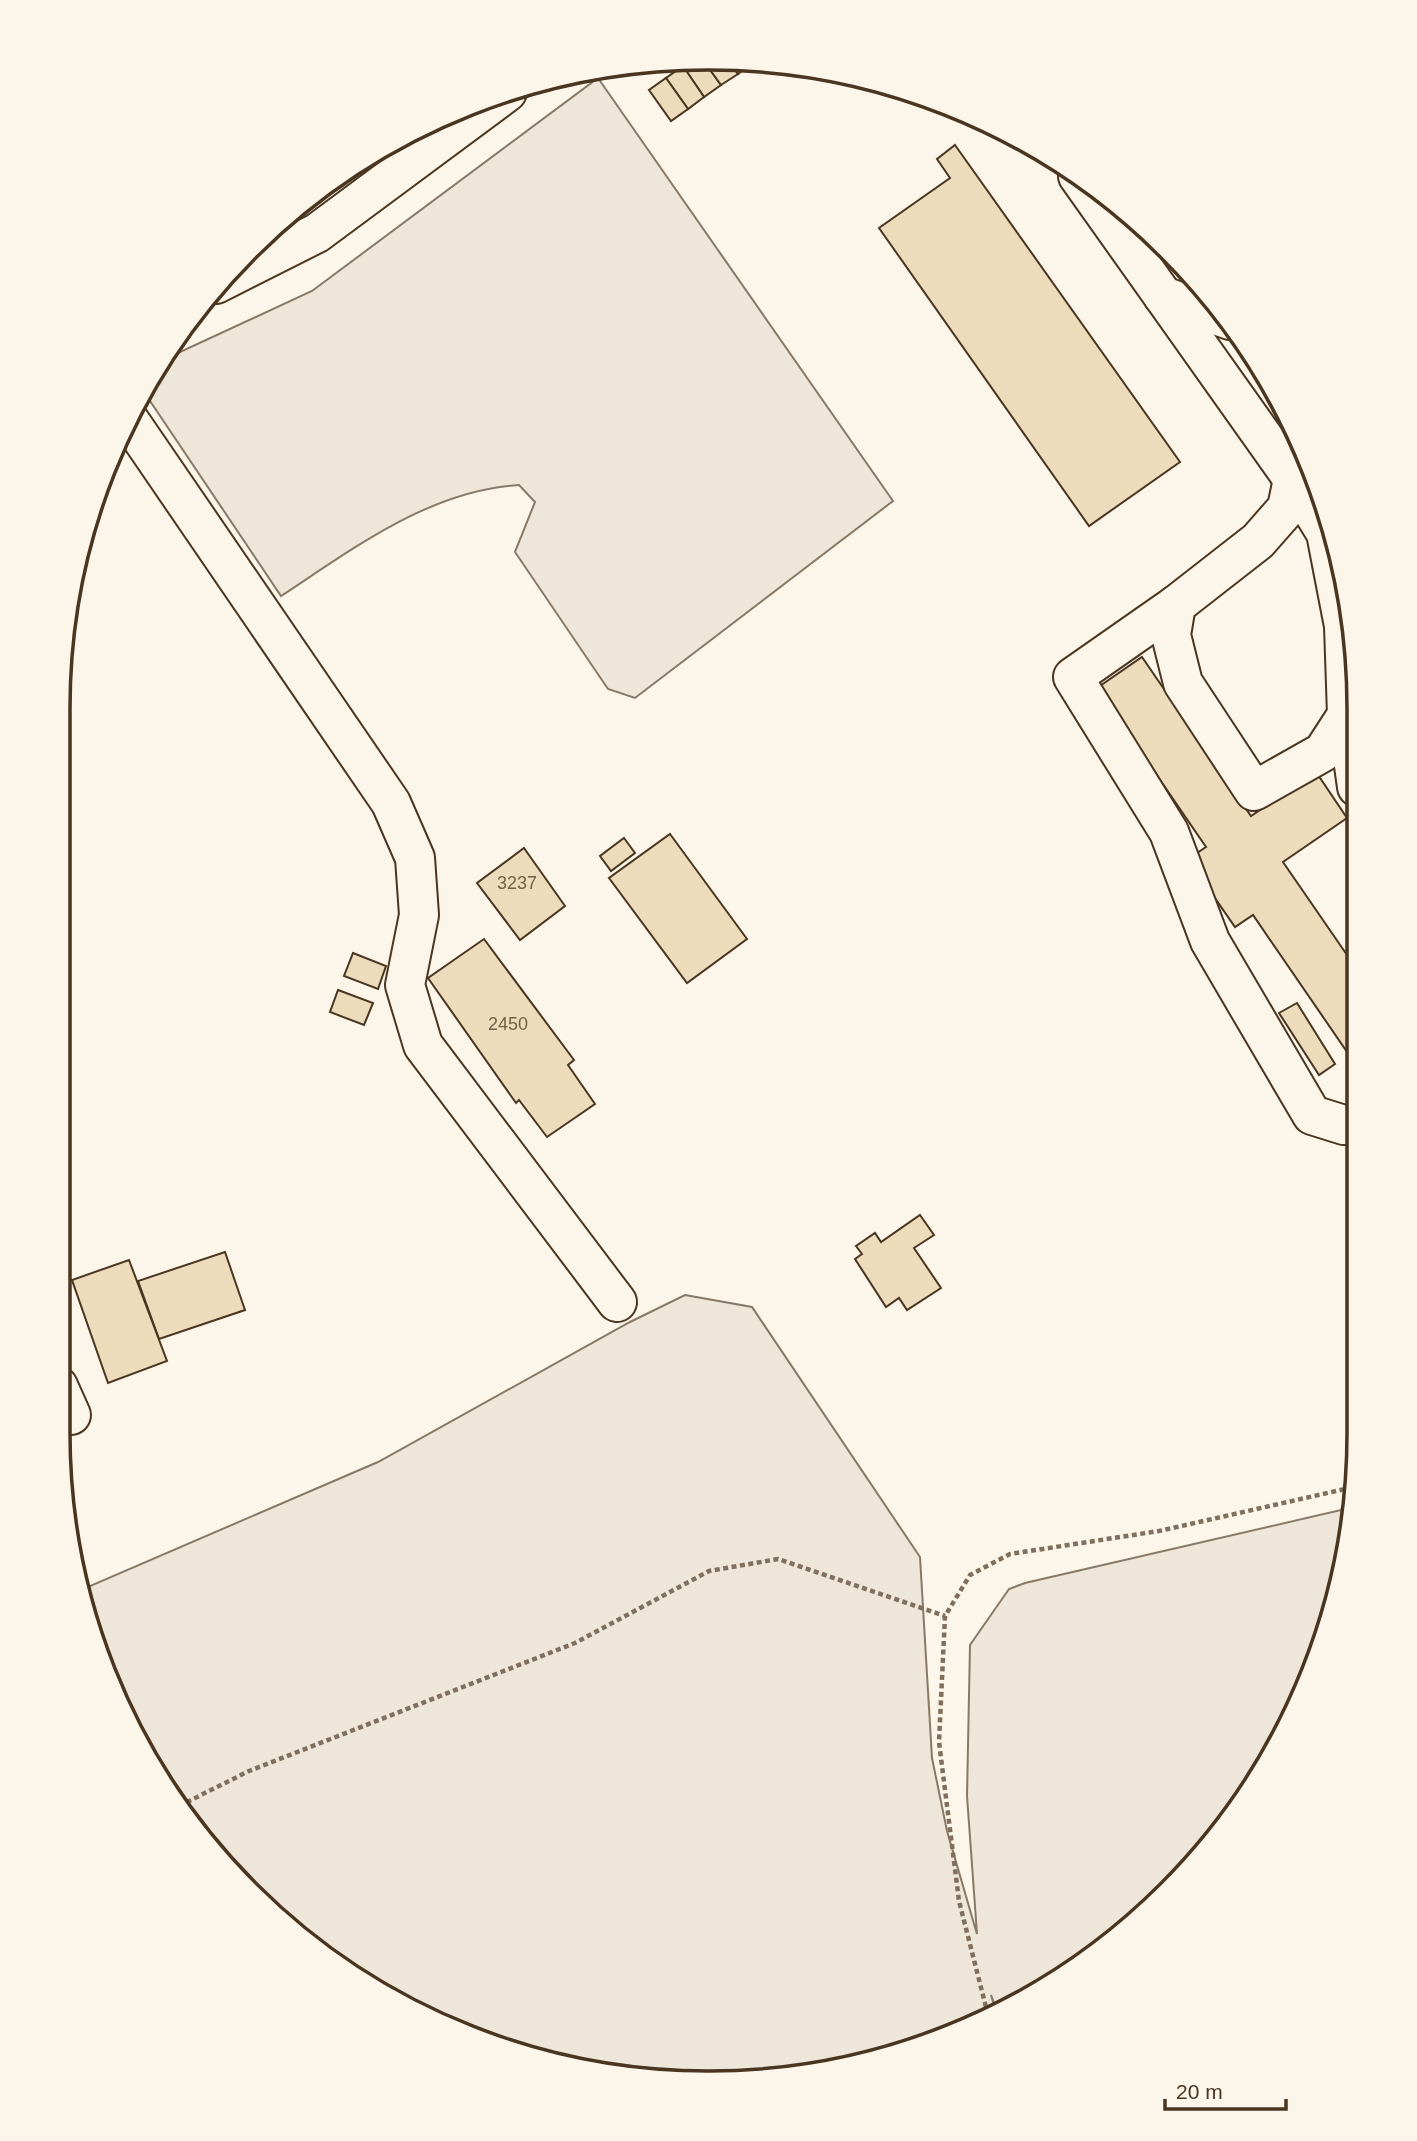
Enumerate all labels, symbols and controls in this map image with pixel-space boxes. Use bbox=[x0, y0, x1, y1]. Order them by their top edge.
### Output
house number: 3237 bbox=[497, 873, 537, 893]
house number: 2450 bbox=[488, 1014, 528, 1034]
scale bar bbox=[1165, 2068, 1286, 2112]
text: 20 m bbox=[1176, 2080, 1223, 2103]

